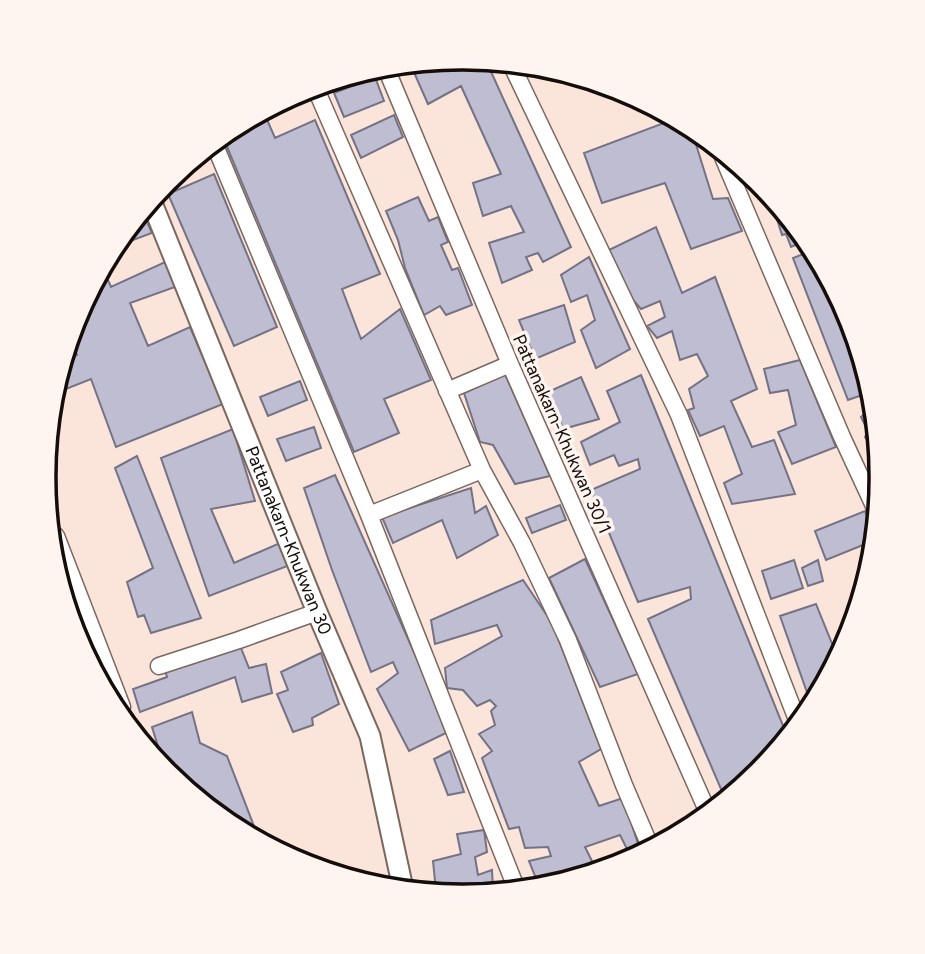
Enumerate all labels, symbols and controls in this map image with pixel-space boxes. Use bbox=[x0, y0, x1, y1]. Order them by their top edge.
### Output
street label: Pattanakarn-Khukwan 30/1 bbox=[508, 331, 616, 537]
street label: Pattanakarn-Khukwan 30 bbox=[240, 443, 336, 638]

